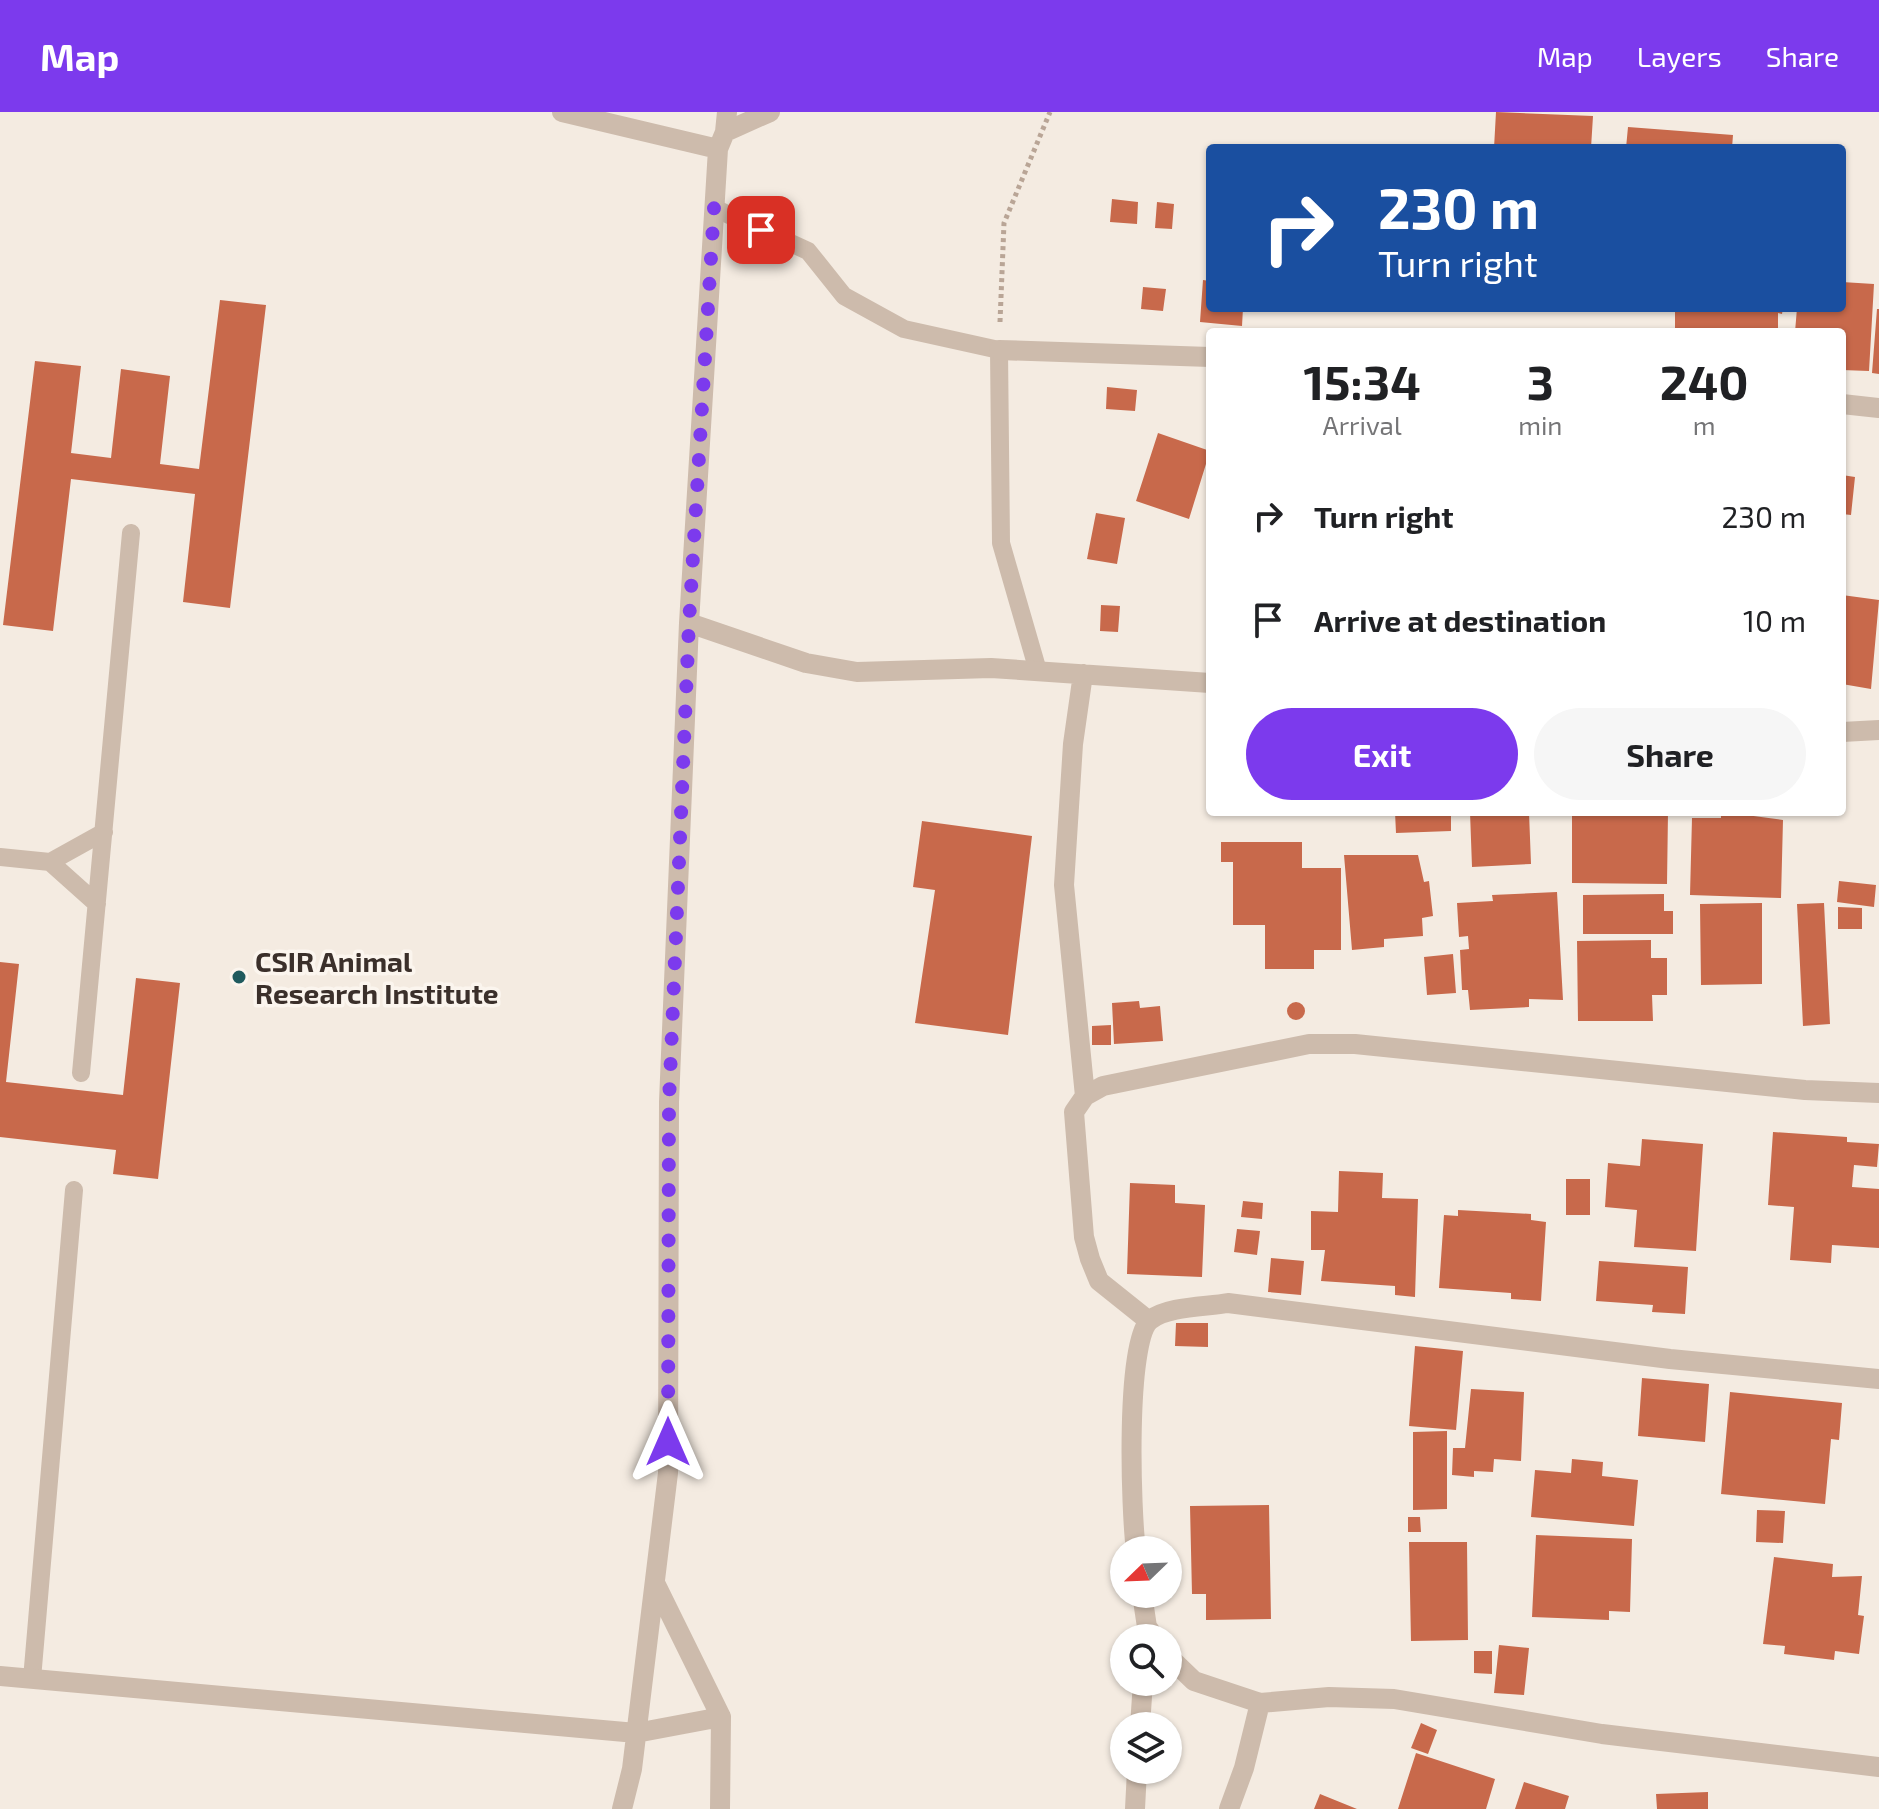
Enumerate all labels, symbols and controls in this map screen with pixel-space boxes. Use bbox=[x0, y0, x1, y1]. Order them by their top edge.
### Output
text: Map bbox=[40, 33, 119, 79]
text: Map bbox=[1537, 39, 1593, 73]
text: Layers bbox=[1637, 39, 1722, 73]
text: Share bbox=[1766, 39, 1839, 73]
text: 230 m bbox=[1378, 173, 1539, 240]
icon: right bbox=[1246, 176, 1350, 280]
pin bbox=[727, 196, 795, 264]
icon: arrive bbox=[739, 208, 783, 252]
text: Turn right bbox=[1378, 241, 1538, 284]
text: 15:34 bbox=[1303, 352, 1421, 410]
text: 3 bbox=[1527, 352, 1554, 410]
text: 240 bbox=[1660, 352, 1749, 410]
text: Arrival bbox=[1323, 409, 1402, 440]
text: min bbox=[1518, 409, 1562, 440]
text: m bbox=[1693, 409, 1716, 440]
icon: right bbox=[1246, 494, 1290, 538]
text: Turn right bbox=[1314, 498, 1454, 534]
text: 230 m bbox=[1721, 498, 1806, 534]
icon: arrive bbox=[1246, 598, 1290, 642]
text: Arrive at destination bbox=[1314, 602, 1606, 638]
text: 10 m bbox=[1743, 602, 1806, 638]
button: Exit bbox=[1246, 708, 1518, 800]
button: Share bbox=[1534, 708, 1806, 800]
place label: CSIR Animal Research Institute bbox=[255, 944, 499, 1010]
marker: CSIR Animal Research Institute bbox=[230, 968, 248, 986]
position arrow bbox=[626, 1400, 710, 1484]
north arrow bbox=[1110, 1536, 1182, 1608]
map controls bbox=[1110, 1536, 1182, 1784]
button: search bbox=[1110, 1624, 1182, 1696]
button: layers bbox=[1110, 1712, 1182, 1784]

